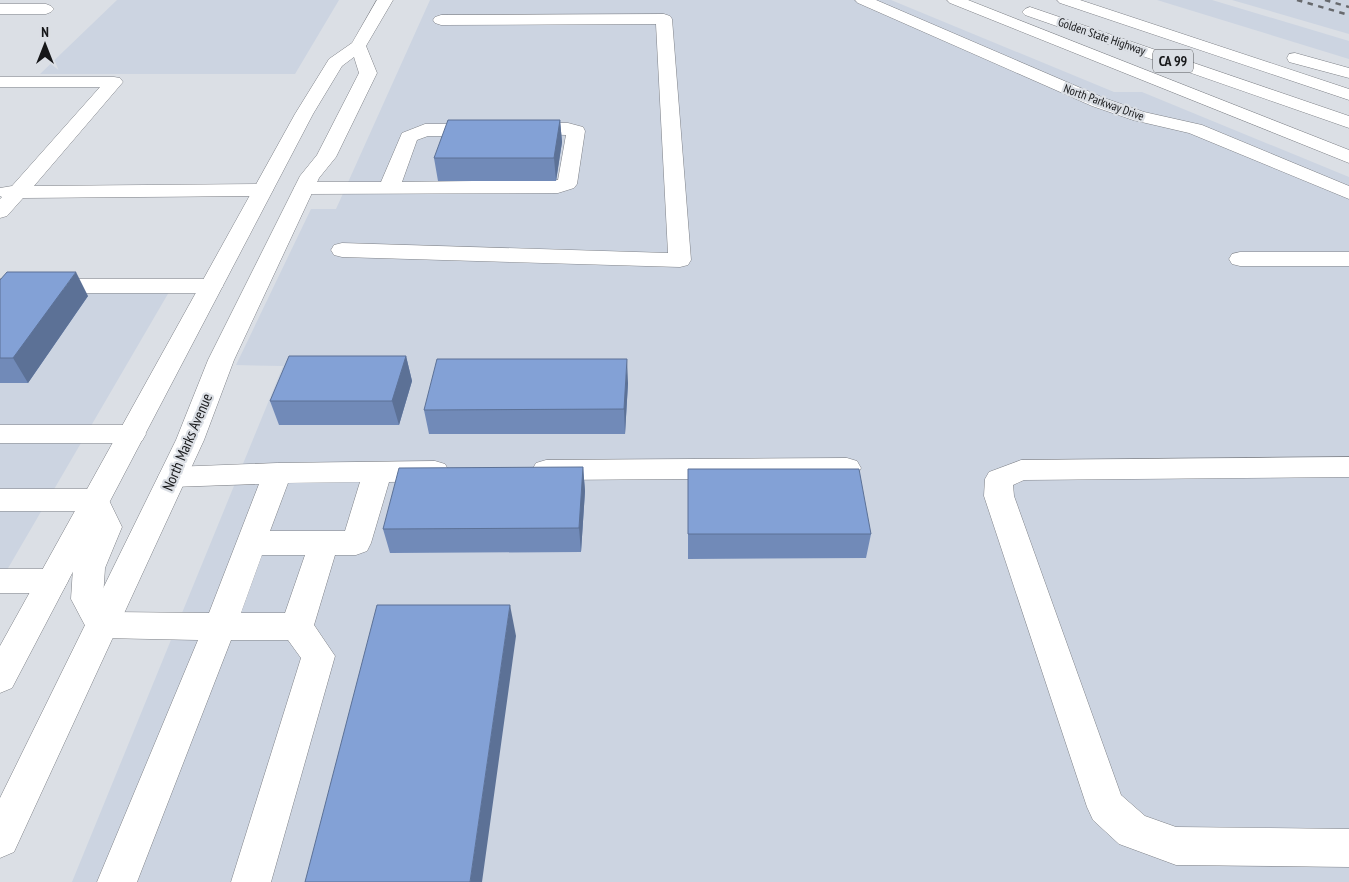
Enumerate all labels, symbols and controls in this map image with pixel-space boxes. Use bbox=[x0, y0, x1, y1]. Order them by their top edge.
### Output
street label: Golden State Highway bbox=[1056, 14, 1148, 58]
north arrow bbox=[20, 20, 70, 70]
text: N bbox=[41, 23, 49, 41]
road number: CA 99 bbox=[1153, 49, 1193, 72]
street label: North Parkway Drive bbox=[1062, 80, 1146, 124]
street label: North Marks Avenue bbox=[158, 390, 216, 494]

